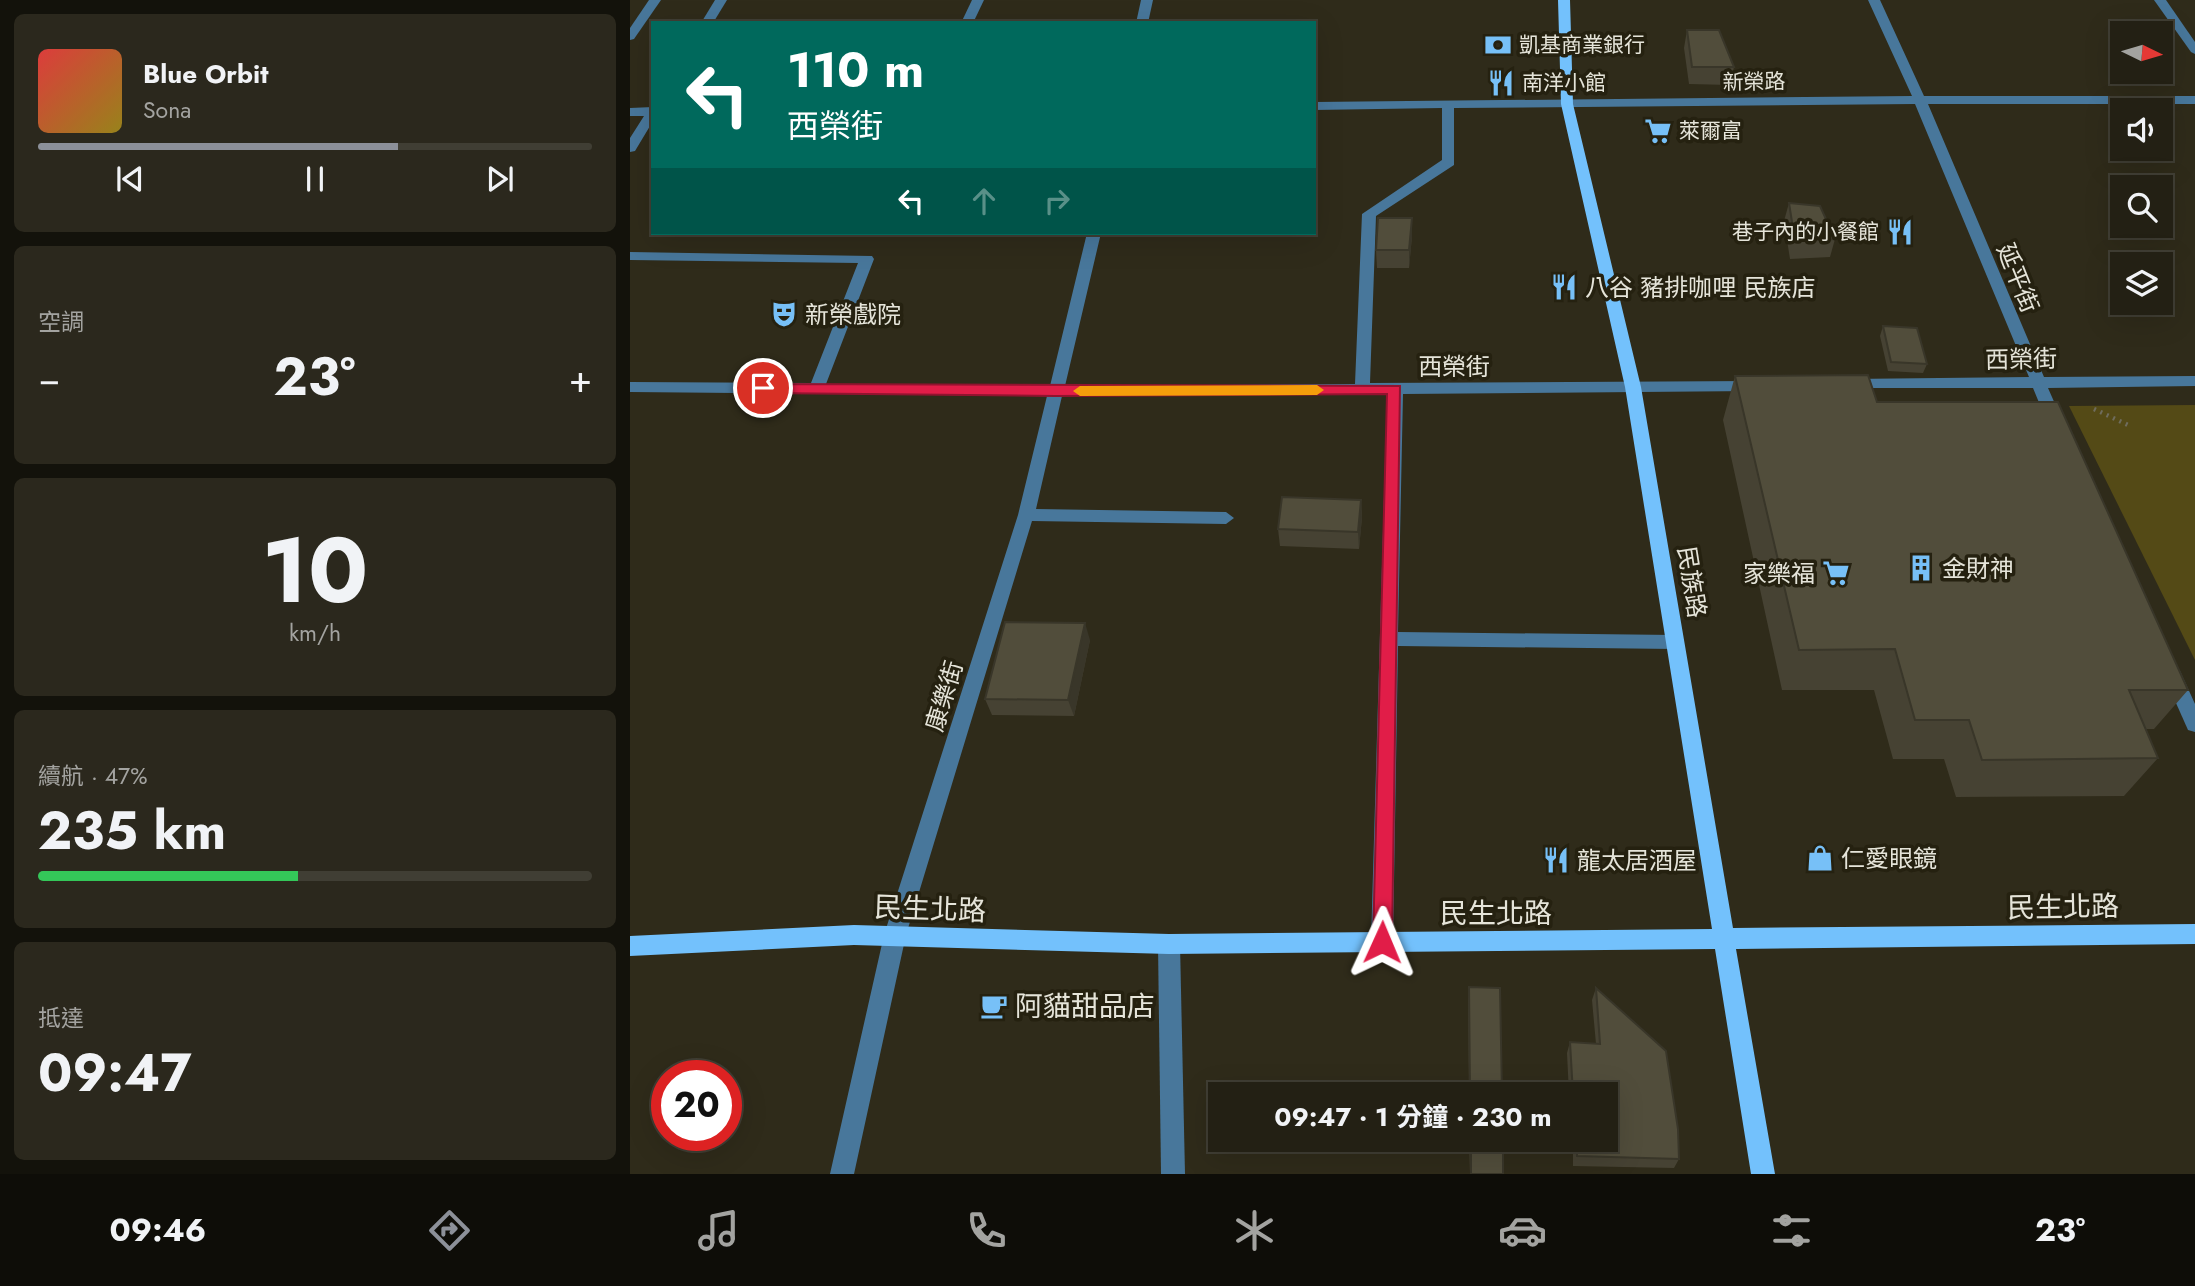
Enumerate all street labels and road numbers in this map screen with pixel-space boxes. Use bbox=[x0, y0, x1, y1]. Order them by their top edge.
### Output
street label: 新榮路 bbox=[1722, 66, 1786, 98]
street label: 延平街 bbox=[1988, 238, 2048, 318]
street label: 西榮街 bbox=[1985, 341, 2057, 377]
street label: 西榮街 bbox=[1418, 349, 1490, 384]
street label: 民族路 bbox=[1669, 544, 1715, 620]
street label: 康樂街 bbox=[917, 656, 971, 736]
street label: 民生北路 bbox=[2007, 886, 2119, 928]
street label: 民生北路 bbox=[873, 887, 987, 931]
street label: 民生北路 bbox=[1440, 893, 1552, 934]

